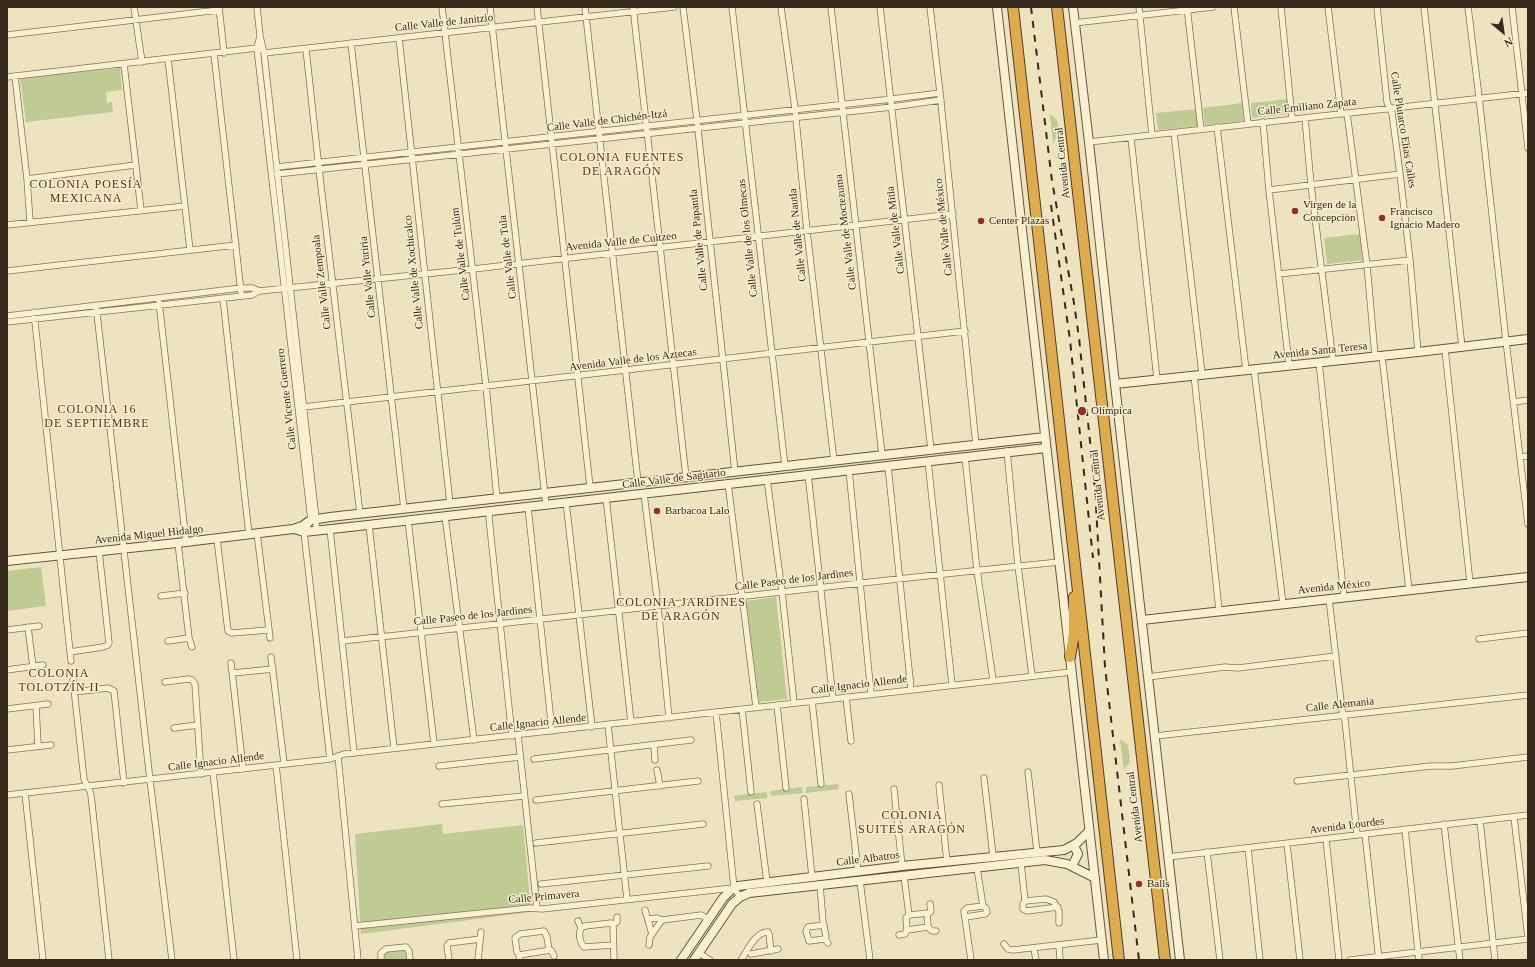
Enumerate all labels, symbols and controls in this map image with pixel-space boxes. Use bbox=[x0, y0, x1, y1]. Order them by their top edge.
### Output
street label: Calle Valle de Janitzio bbox=[394, 11, 494, 35]
north arrow bbox=[1483, 12, 1523, 52]
text: N bbox=[1502, 35, 1515, 50]
street label: Calle Plutarco Elías Calles bbox=[1387, 71, 1419, 189]
street label: Calle Emiliano Zapata bbox=[1257, 95, 1357, 119]
street label: Calle Valle de Chichén-Itzá bbox=[546, 107, 668, 135]
street label: Avenida Central bbox=[1053, 127, 1073, 199]
district label: COLONIA FUENTES DE ARAGÓN bbox=[560, 151, 684, 179]
street label: Calle Valle de Moctezuma bbox=[832, 173, 860, 291]
district label: COLONIA POESÍA MEXICANA bbox=[30, 178, 142, 206]
street label: Calle Valle de los Olmecas bbox=[735, 178, 761, 298]
street label: Calle Valle de México bbox=[932, 178, 956, 276]
street label: Calle Valle de Mitla bbox=[884, 185, 908, 275]
street label: Calle Valle de Papantla bbox=[687, 188, 711, 292]
street label: Calle Valle de Nautla bbox=[787, 188, 809, 282]
place label: Virgen de la Concepciòn bbox=[1303, 198, 1357, 224]
place label: Francisco Ignacio Madero bbox=[1390, 205, 1460, 231]
marker: Virgen de la Concepciòn bbox=[1290, 206, 1300, 216]
street label: Calle Valle de Tulúm bbox=[449, 207, 473, 301]
marker: Francisco Ignacio Madero bbox=[1377, 213, 1387, 223]
street label: Calle Valle de Xochicalco bbox=[401, 214, 427, 330]
street label: Calle Valle de Tula bbox=[496, 214, 520, 300]
place label: Center Plazas bbox=[989, 214, 1049, 228]
marker: Center Plazas bbox=[976, 216, 986, 226]
street label: Avenida Valle de Cuitzeo bbox=[565, 230, 677, 254]
street label: Calle Valle Zempoala bbox=[310, 234, 334, 330]
street label: Calle Valle Yuriria bbox=[357, 236, 379, 318]
street label: Avenida Santa Teresa bbox=[1272, 339, 1368, 363]
street label: Avenida Valle de los Aztecas bbox=[569, 346, 697, 374]
street label: Calle Vicente Guerrero bbox=[274, 348, 300, 450]
district label: COLONIA 16 DE SEPTIEMBRE bbox=[44, 403, 150, 431]
place label: Olímpica bbox=[1091, 404, 1132, 418]
marker: Olímpica bbox=[1076, 405, 1088, 417]
street label: Avenida Central bbox=[1088, 449, 1108, 521]
street label: Calle Valle de Sagitario bbox=[622, 466, 726, 492]
place label: Barbacoa Lalo bbox=[665, 504, 729, 518]
marker: Barbacoa Lalo bbox=[652, 506, 662, 516]
street label: Avenida Miguel Hidalgo bbox=[94, 523, 204, 547]
street label: Calle Paseo de los Jardines bbox=[734, 566, 854, 594]
street label: Avenida México bbox=[1297, 577, 1371, 597]
district label: COLONIA JARDINES DE ARAGÓN bbox=[616, 596, 746, 624]
street label: Calle Paseo de los Jardines bbox=[413, 603, 533, 629]
district label: COLONIA TOLOTZÍN II bbox=[18, 667, 100, 695]
street label: Calle Ignacio Allende bbox=[810, 673, 908, 697]
street label: Calle Alemania bbox=[1305, 695, 1375, 715]
street label: Calle Ignacio Allende bbox=[489, 711, 587, 735]
street label: Calle Ignacio Allende bbox=[167, 750, 265, 774]
street label: Avenida Central bbox=[1124, 771, 1146, 843]
district label: COLONIA SUITES ARAGÓN bbox=[858, 809, 966, 837]
street label: Avenida Lourdes bbox=[1309, 815, 1385, 837]
street label: Calle Albatros bbox=[836, 849, 900, 869]
place label: Balls bbox=[1147, 877, 1170, 891]
marker: Balls bbox=[1134, 879, 1144, 889]
street label: Calle Primavera bbox=[508, 887, 580, 907]

